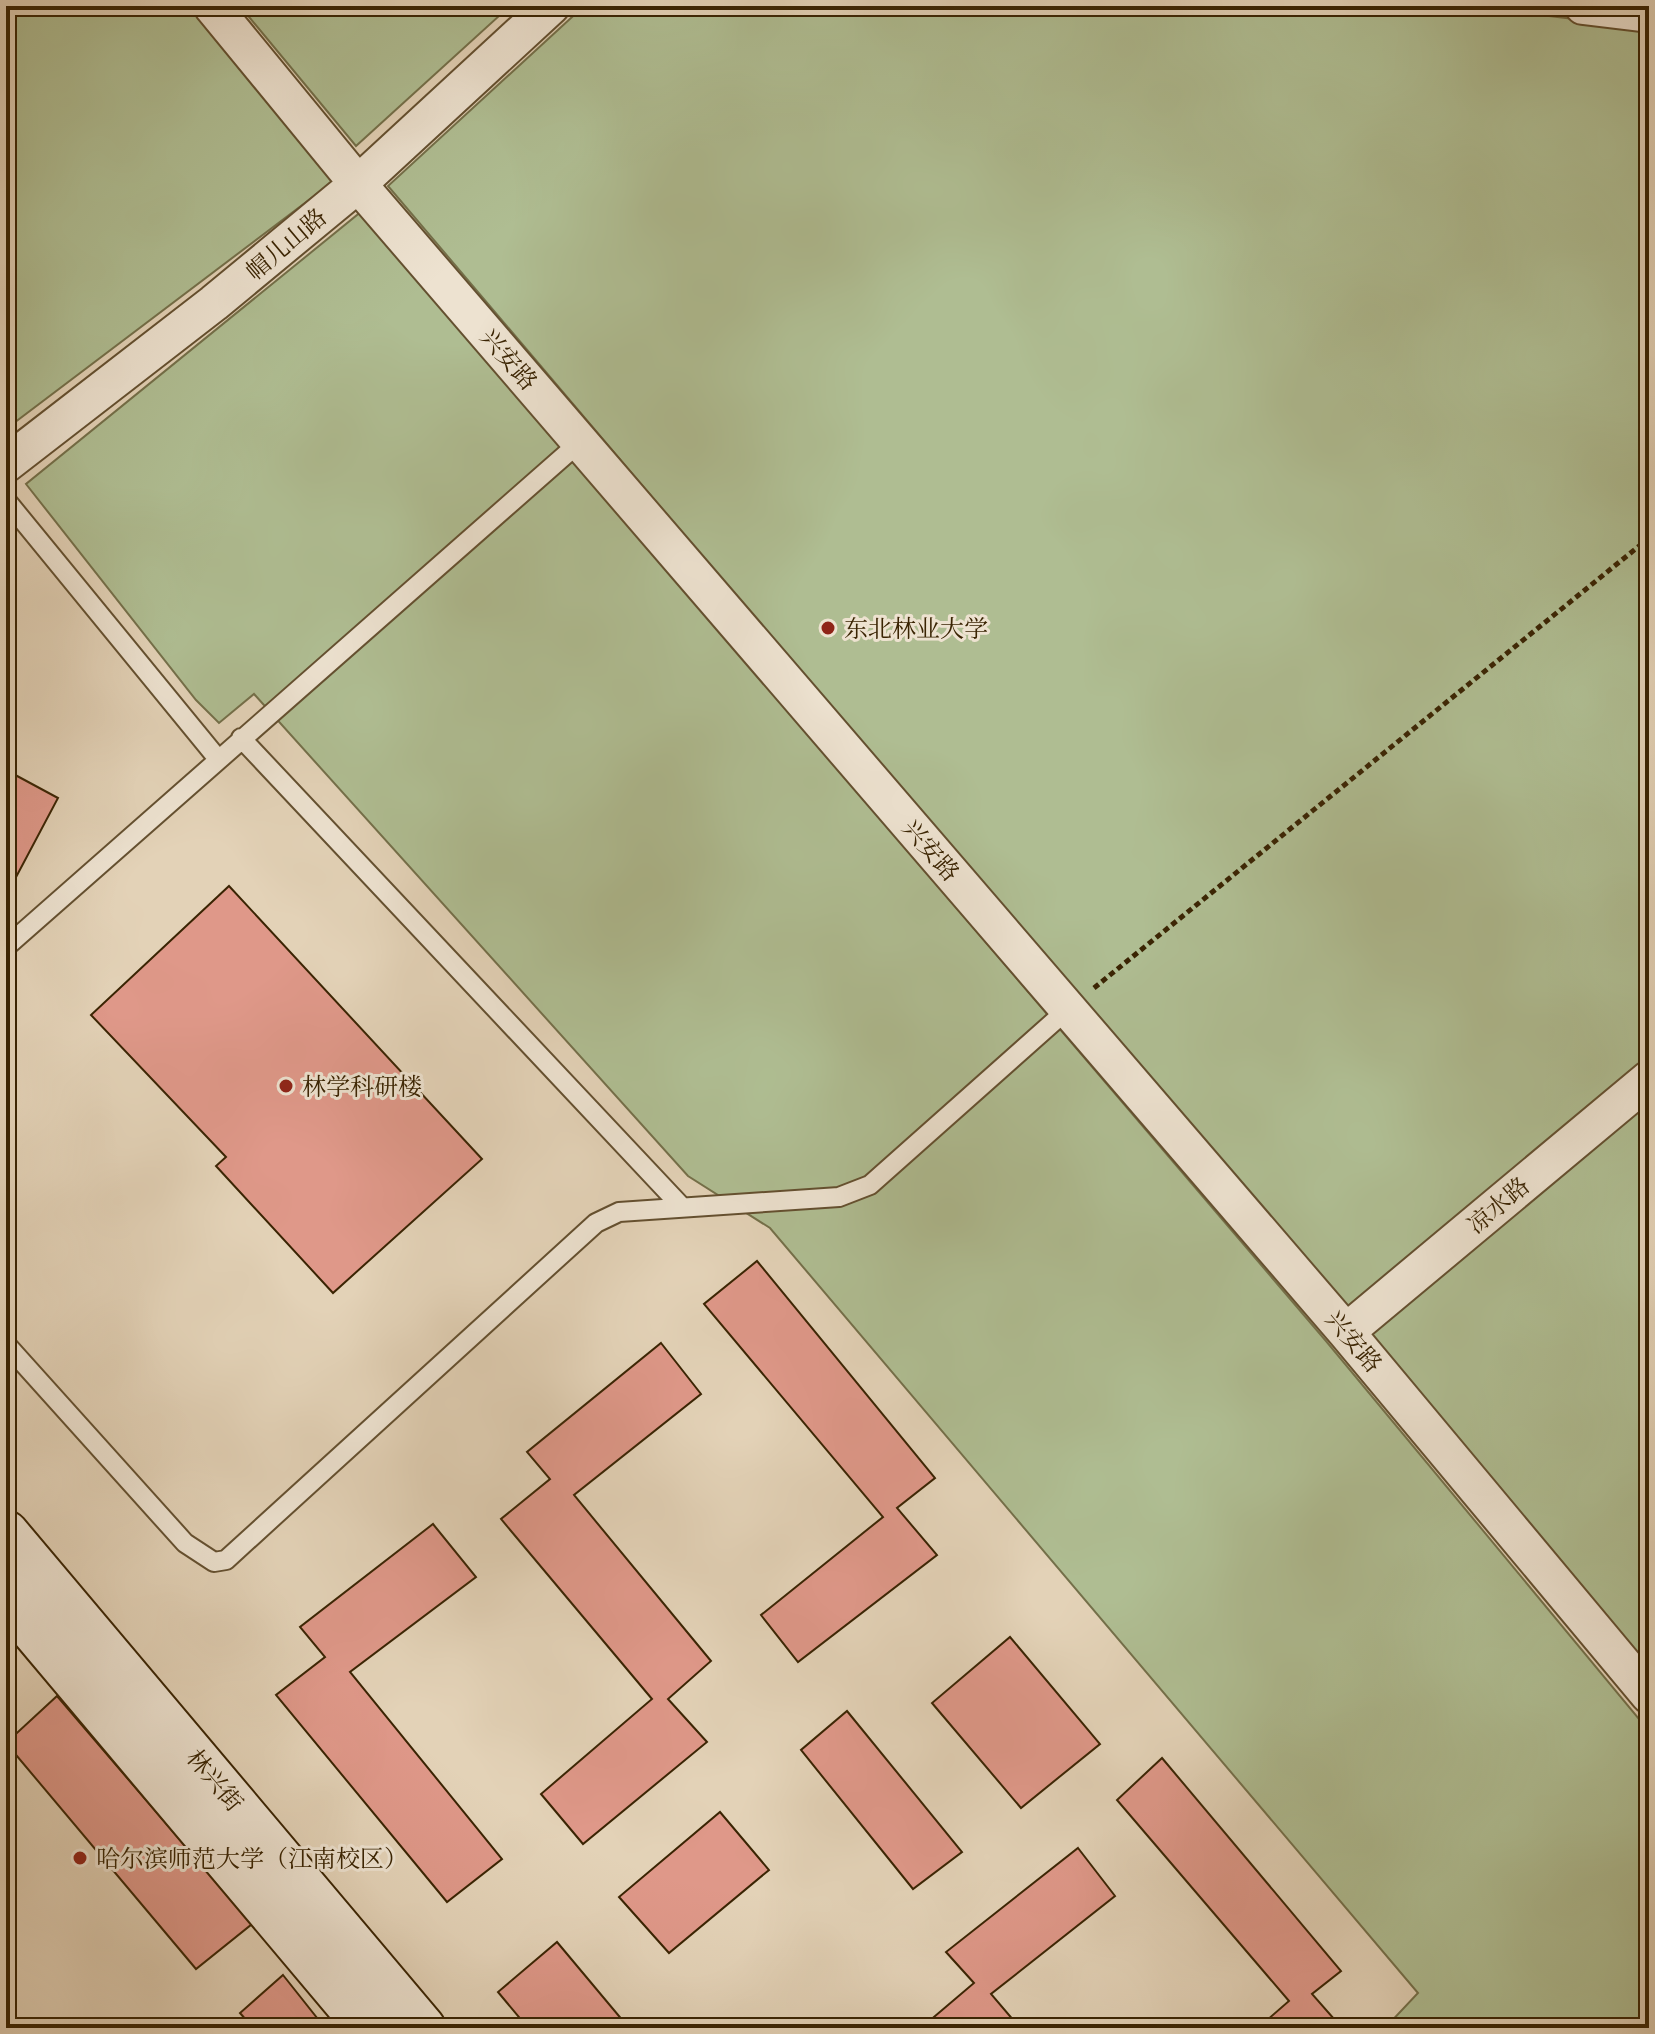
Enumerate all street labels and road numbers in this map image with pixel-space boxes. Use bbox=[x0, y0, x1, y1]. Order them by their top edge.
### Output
street label: 帽儿山路 bbox=[240, 202, 332, 286]
street label: 兴安路 bbox=[474, 322, 544, 396]
street label: 兴安路 bbox=[896, 813, 966, 887]
street label: 凉水路 bbox=[1461, 1171, 1535, 1239]
street label: 兴安路 bbox=[1320, 1304, 1388, 1378]
street label: 林兴街 bbox=[181, 1743, 249, 1817]

